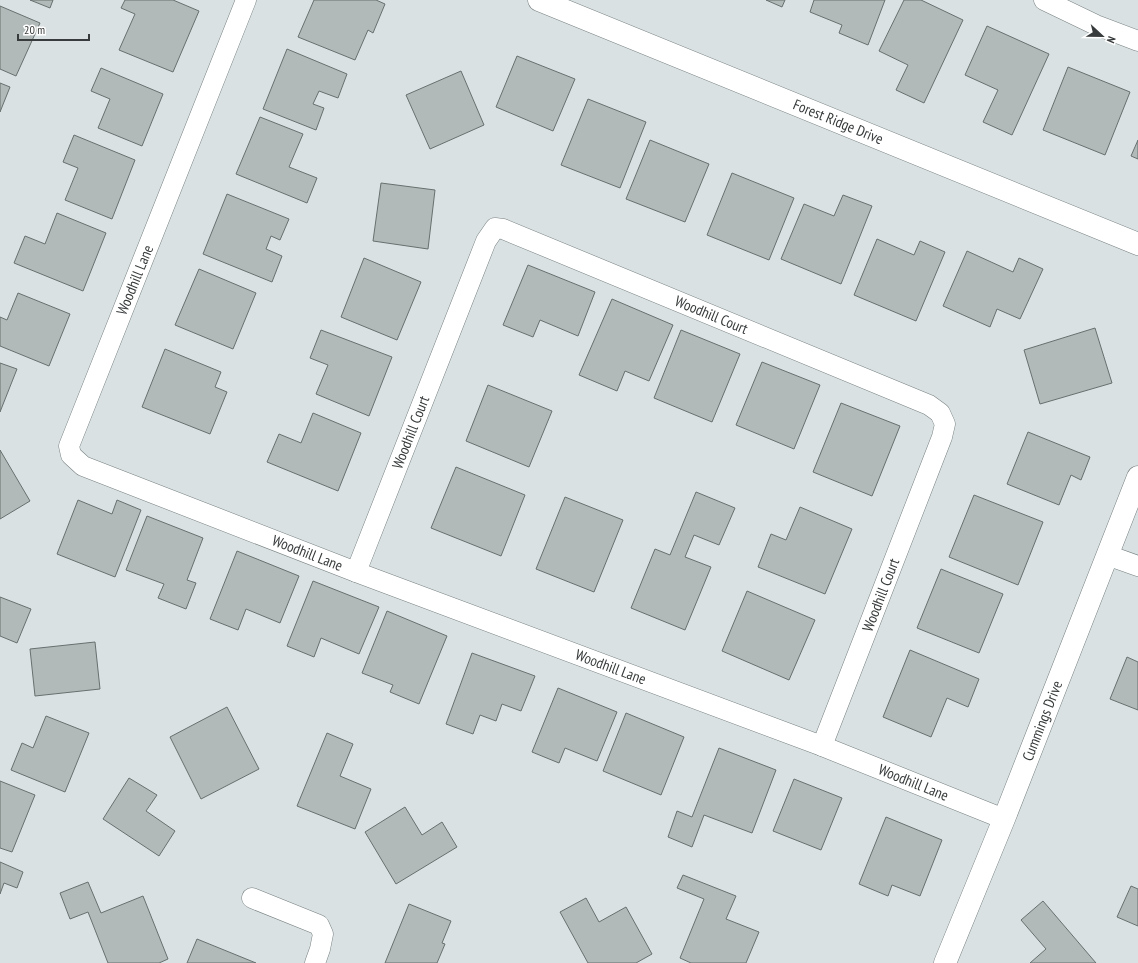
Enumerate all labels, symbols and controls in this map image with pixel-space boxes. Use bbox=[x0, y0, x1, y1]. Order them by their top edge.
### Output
scale bar bbox=[18, 16, 89, 42]
north arrow bbox=[1082, 16, 1122, 56]
text: 20 m bbox=[24, 22, 45, 37]
text: N bbox=[1104, 34, 1119, 45]
street label: Forest Ridge Drive bbox=[790, 95, 886, 148]
street label: Woodhill Lane bbox=[112, 242, 157, 318]
street label: Woodhill Court bbox=[672, 291, 751, 338]
street label: Woodhill Court bbox=[387, 393, 433, 472]
street label: Woodhill Lane bbox=[270, 530, 345, 575]
street label: Woodhill Court bbox=[858, 555, 903, 634]
street label: Woodhill Lane bbox=[573, 645, 649, 688]
street label: Cummings Drive bbox=[1018, 678, 1066, 764]
street label: Woodhill Lane bbox=[876, 760, 951, 805]

